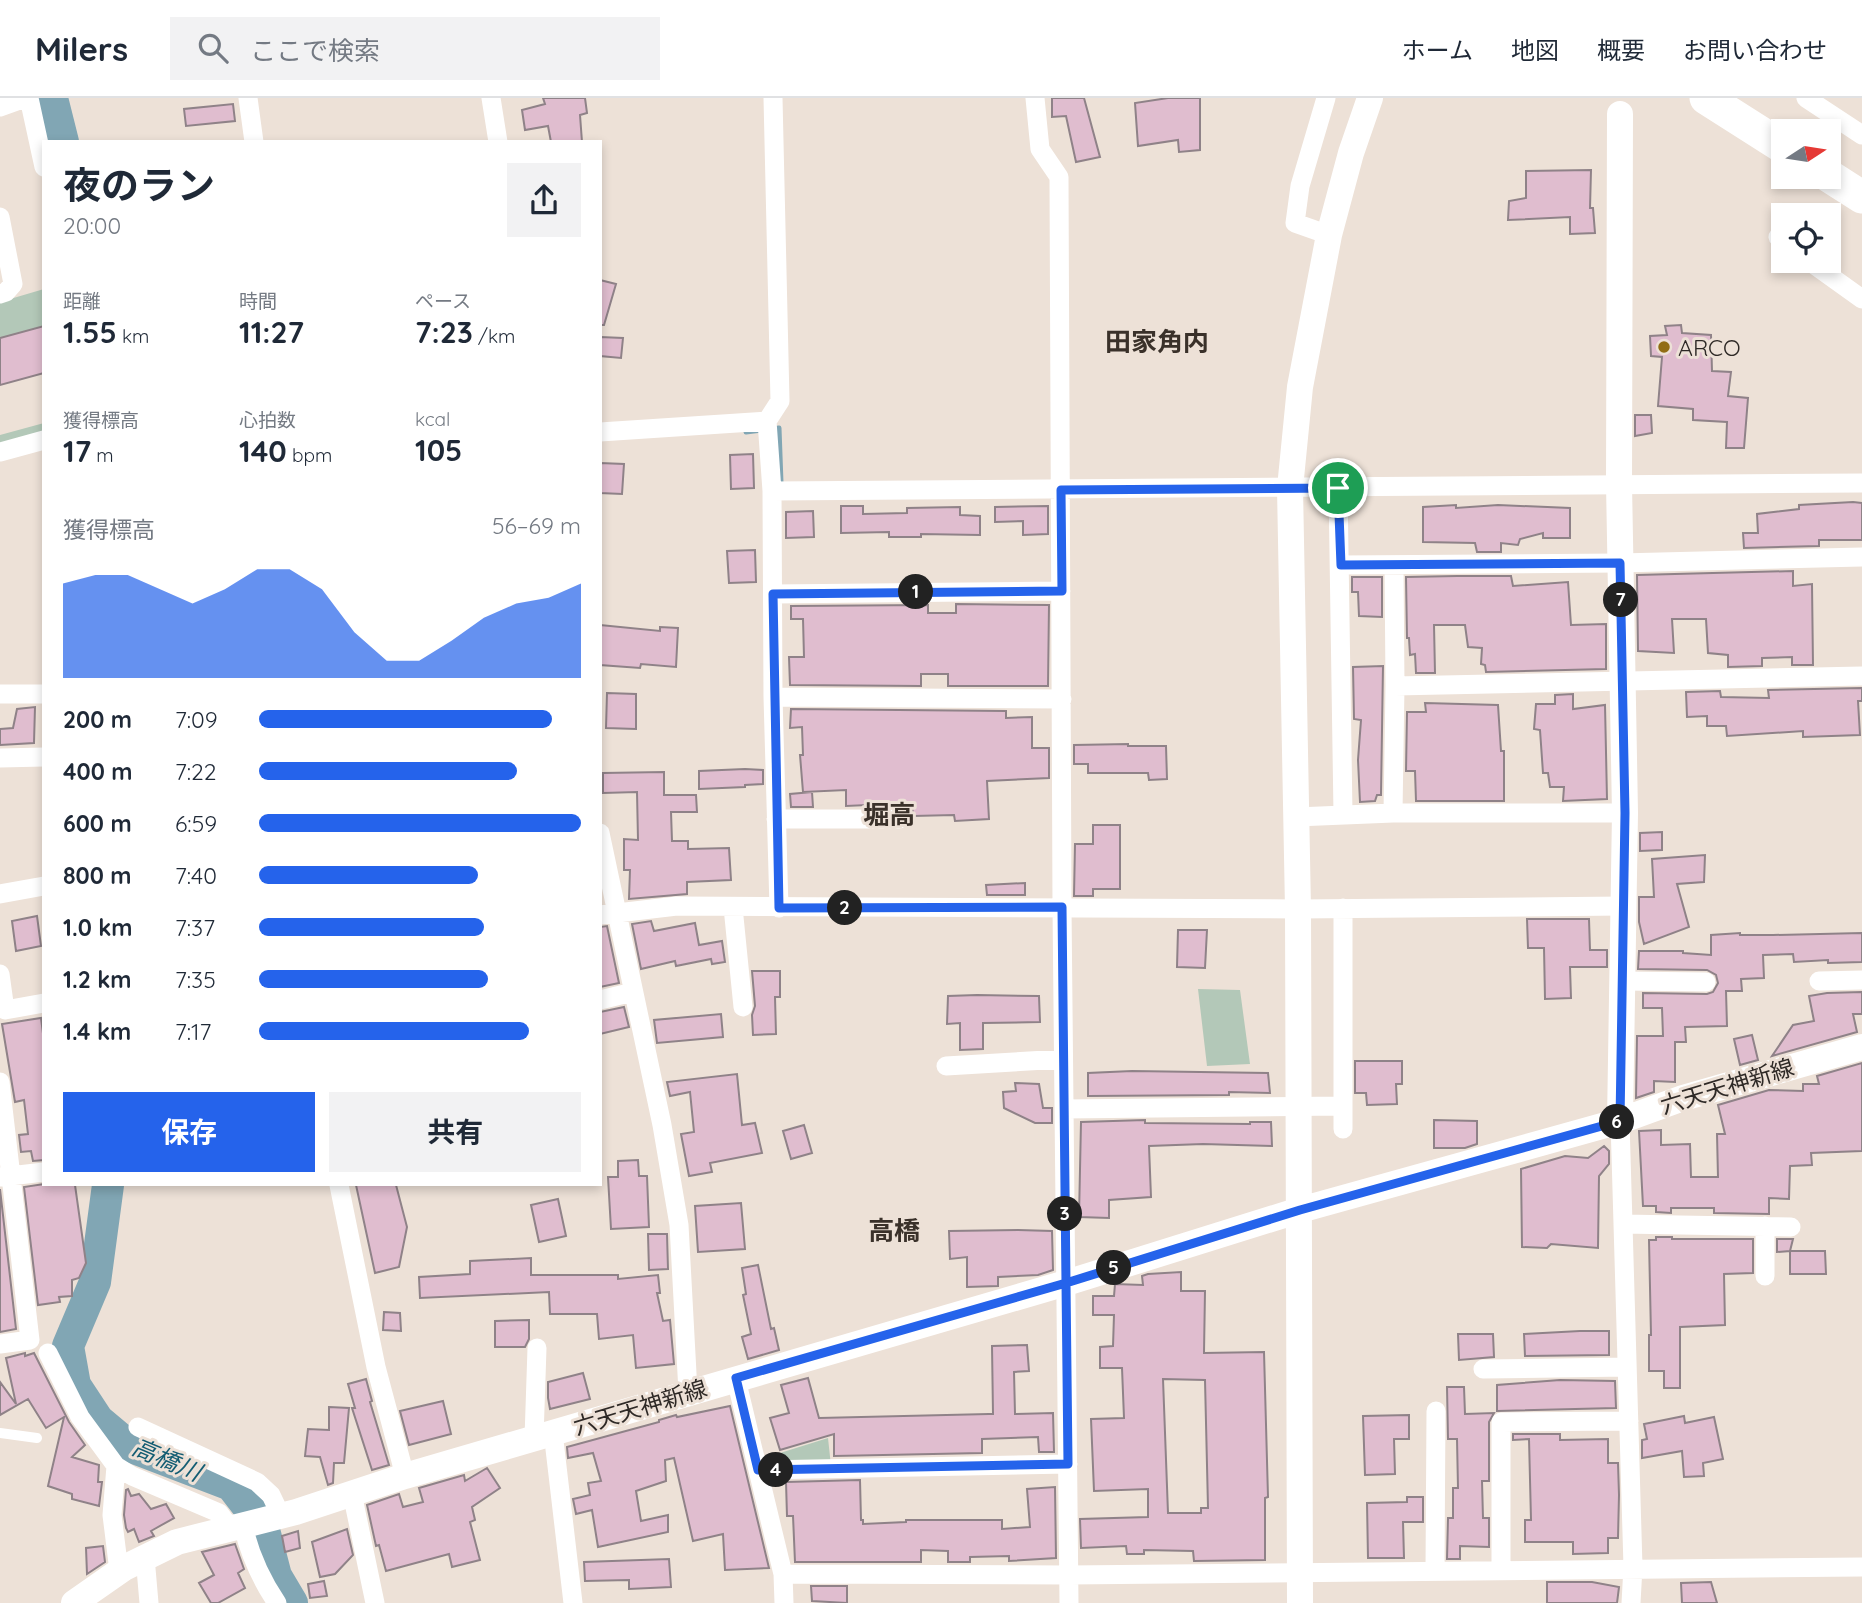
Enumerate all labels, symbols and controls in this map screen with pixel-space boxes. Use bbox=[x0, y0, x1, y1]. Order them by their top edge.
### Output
search box bbox=[170, 17, 660, 80]
text: Milers bbox=[35, 28, 128, 69]
icon: search bbox=[194, 29, 232, 67]
text: ここで検索 bbox=[250, 34, 380, 67]
text: ホーム bbox=[1402, 35, 1473, 65]
text: 地図 bbox=[1511, 35, 1559, 65]
text: 概要 bbox=[1597, 35, 1645, 65]
text: お問い合わせ bbox=[1683, 35, 1827, 65]
north arrow bbox=[1771, 119, 1841, 189]
map controls bbox=[1771, 119, 1841, 273]
text: 夜のラン bbox=[63, 161, 215, 209]
button: share bbox=[507, 163, 581, 237]
button: locate bbox=[1771, 203, 1841, 273]
text: 20:00 bbox=[63, 211, 121, 240]
text: 距離 bbox=[63, 289, 101, 313]
text: 時間 bbox=[239, 289, 277, 313]
text: ペース bbox=[415, 289, 471, 313]
text: 1.55 bbox=[63, 313, 117, 351]
text: 11:27 bbox=[239, 313, 304, 351]
text: 7:23 bbox=[415, 313, 473, 351]
text: km bbox=[117, 324, 149, 348]
text: /km bbox=[473, 324, 515, 348]
district label: 田家角内 bbox=[1105, 325, 1209, 358]
place label: ARCO bbox=[1678, 333, 1741, 362]
marker: ARCO bbox=[1656, 339, 1672, 355]
text: kcal bbox=[415, 407, 450, 431]
text: 獲得標高 bbox=[63, 408, 139, 432]
text: 心拍数 bbox=[239, 408, 296, 432]
text: 105 bbox=[415, 431, 462, 469]
text: 17 bbox=[63, 432, 91, 470]
text: 140 bbox=[239, 432, 287, 470]
text: m bbox=[91, 443, 114, 467]
text: bpm bbox=[287, 443, 332, 467]
pin bbox=[1308, 458, 1368, 518]
icon: arrive bbox=[1319, 469, 1357, 507]
text: 56–69 m bbox=[492, 511, 581, 540]
text: 獲得標高 bbox=[63, 515, 155, 544]
pin: 1 bbox=[898, 574, 934, 610]
text: 1 bbox=[912, 579, 919, 603]
pin: 7 bbox=[1604, 582, 1638, 618]
text: 7 bbox=[1615, 587, 1626, 611]
text: 200 m bbox=[63, 705, 132, 734]
text: 7:09 bbox=[175, 705, 218, 734]
text: 400 m bbox=[63, 757, 132, 786]
text: 7:22 bbox=[175, 757, 217, 786]
district label: 堀高 bbox=[863, 798, 915, 831]
text: 600 m bbox=[63, 809, 132, 838]
text: 6:59 bbox=[175, 809, 217, 838]
text: 800 m bbox=[63, 861, 132, 890]
text: 7:40 bbox=[175, 861, 217, 890]
pin: 2 bbox=[828, 890, 862, 926]
text: 2 bbox=[839, 895, 850, 919]
text: 1.0 km bbox=[63, 913, 133, 942]
text: 7:37 bbox=[175, 913, 215, 942]
text: 1.2 km bbox=[63, 965, 132, 994]
text: 7:35 bbox=[175, 965, 216, 994]
text: 1.4 km bbox=[63, 1017, 131, 1046]
text: 7:17 bbox=[175, 1017, 211, 1046]
street label: 六天天神新線 bbox=[1657, 1052, 1797, 1120]
button: 保存 bbox=[63, 1092, 315, 1172]
button: 共有 bbox=[329, 1092, 581, 1172]
pin: 6 bbox=[1600, 1104, 1634, 1140]
text: 6 bbox=[1611, 1109, 1622, 1133]
pin: 3 bbox=[1048, 1196, 1082, 1232]
text: 3 bbox=[1059, 1201, 1070, 1225]
district label: 高橋 bbox=[868, 1214, 920, 1247]
pin: 5 bbox=[1096, 1250, 1132, 1286]
text: 5 bbox=[1108, 1255, 1119, 1279]
street label: 六天天神新線 bbox=[570, 1373, 710, 1441]
water label: 高橋川 bbox=[128, 1431, 209, 1488]
pin: 4 bbox=[758, 1452, 794, 1488]
text: 4 bbox=[770, 1457, 781, 1481]

